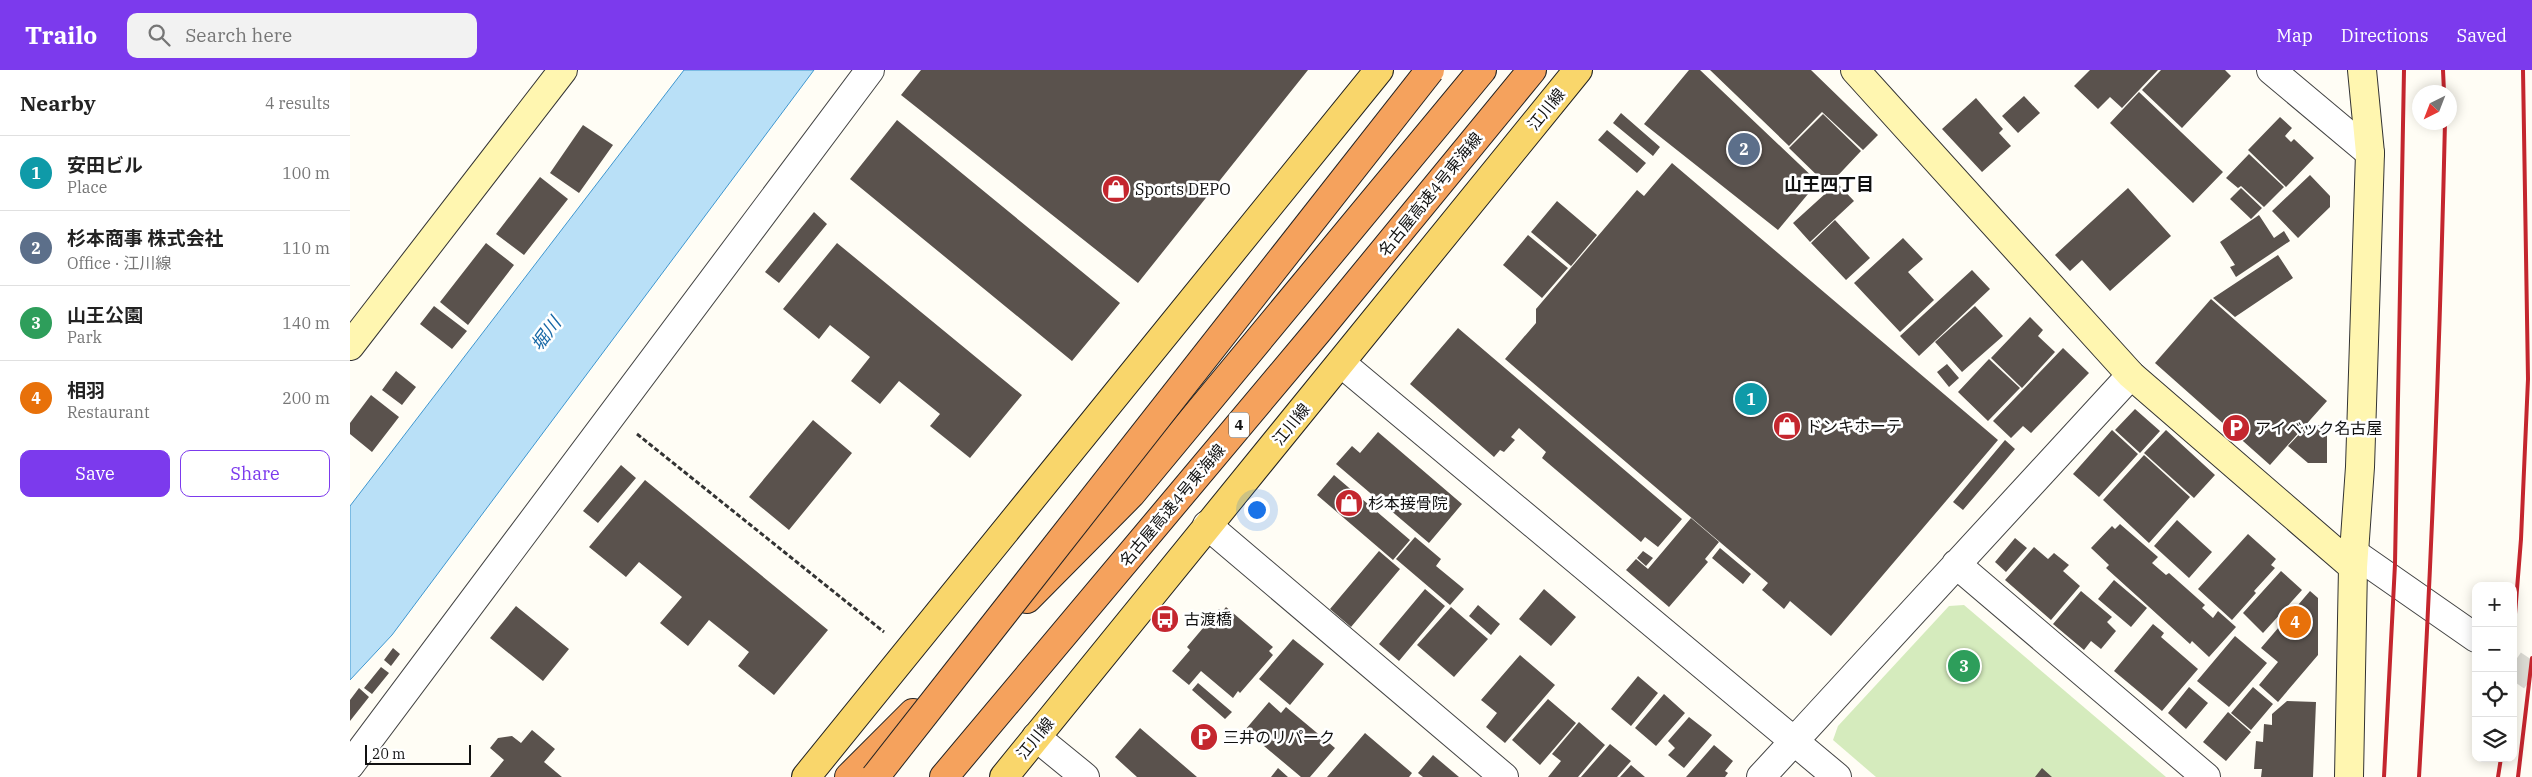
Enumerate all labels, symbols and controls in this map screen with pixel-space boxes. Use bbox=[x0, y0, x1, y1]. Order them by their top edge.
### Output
search box bbox=[127, 13, 477, 58]
text: Trailo bbox=[25, 19, 97, 51]
icon: search bbox=[145, 21, 173, 49]
text: Search here bbox=[185, 23, 292, 47]
text: Map bbox=[2276, 24, 2313, 47]
text: Directions bbox=[2341, 24, 2429, 47]
text: Saved bbox=[2457, 24, 2507, 47]
street label: 江川線 bbox=[1523, 84, 1569, 134]
north arrow bbox=[2412, 85, 2457, 130]
text: Nearby bbox=[20, 89, 96, 117]
text: 4 results bbox=[265, 93, 330, 113]
street label: 名古屋高速4号東海線 bbox=[1374, 128, 1486, 260]
pin: 2 bbox=[1728, 130, 1760, 168]
text: 安田ビル bbox=[67, 153, 143, 177]
text: 1 bbox=[31, 163, 41, 183]
text: 100 m bbox=[282, 163, 330, 183]
district label: 山王四丁目 bbox=[1784, 173, 1874, 196]
shop icon: Sports DEPO bbox=[1101, 174, 1131, 204]
text: Place bbox=[67, 177, 107, 197]
place label: Sports DEPO bbox=[1135, 179, 1231, 199]
text: 杉本商事 株式会社 bbox=[67, 226, 223, 250]
text: 2 bbox=[31, 238, 41, 258]
text: 110 m bbox=[282, 238, 330, 258]
text: Office · 江川線 bbox=[67, 253, 171, 273]
text: 山王公園 bbox=[67, 303, 143, 327]
water label: 堀川 bbox=[526, 311, 567, 355]
text: 3 bbox=[31, 313, 41, 333]
text: 140 m bbox=[282, 313, 330, 333]
text: Park bbox=[67, 327, 102, 347]
text: 相羽 bbox=[67, 378, 105, 402]
pin: 1 bbox=[1735, 380, 1767, 418]
text: 4 bbox=[31, 388, 41, 408]
text: 200 m bbox=[282, 388, 330, 408]
street label: 江川線 bbox=[1268, 399, 1314, 449]
text: Restaurant bbox=[67, 402, 150, 422]
shop icon: ドンキホーテ bbox=[1772, 411, 1802, 441]
road number: 4 bbox=[1229, 412, 1249, 438]
parking icon: アイベック名古屋 bbox=[2221, 413, 2251, 443]
place label: ドンキホーテ bbox=[1806, 416, 1902, 436]
place label: アイベック名古屋 bbox=[2255, 418, 2382, 438]
street label: 名古屋高速4号東海線 bbox=[1115, 440, 1229, 570]
button: Save bbox=[20, 450, 170, 497]
button: Share bbox=[180, 450, 330, 497]
shop icon: 杉本接骨院 bbox=[1334, 488, 1364, 518]
place label: 杉本接骨院 bbox=[1368, 493, 1448, 513]
your location bbox=[1244, 497, 1270, 523]
map controls bbox=[2472, 582, 2517, 762]
button: + bbox=[2472, 582, 2517, 627]
pin: 4 bbox=[2279, 603, 2311, 641]
bus stop icon: 古渡橋 bbox=[1150, 604, 1180, 634]
place label: 古渡橋 bbox=[1184, 609, 1232, 629]
button: − bbox=[2472, 627, 2517, 672]
pin: 3 bbox=[1948, 647, 1980, 685]
button: locate bbox=[2472, 672, 2517, 717]
street label: 江川線 bbox=[1012, 713, 1058, 763]
button: layers bbox=[2472, 717, 2517, 762]
parking icon: 三井のリパーク bbox=[1189, 722, 1219, 752]
place label: 三井のリパーク bbox=[1223, 727, 1335, 747]
scale bar bbox=[365, 742, 471, 765]
text: 20 m bbox=[372, 745, 405, 763]

